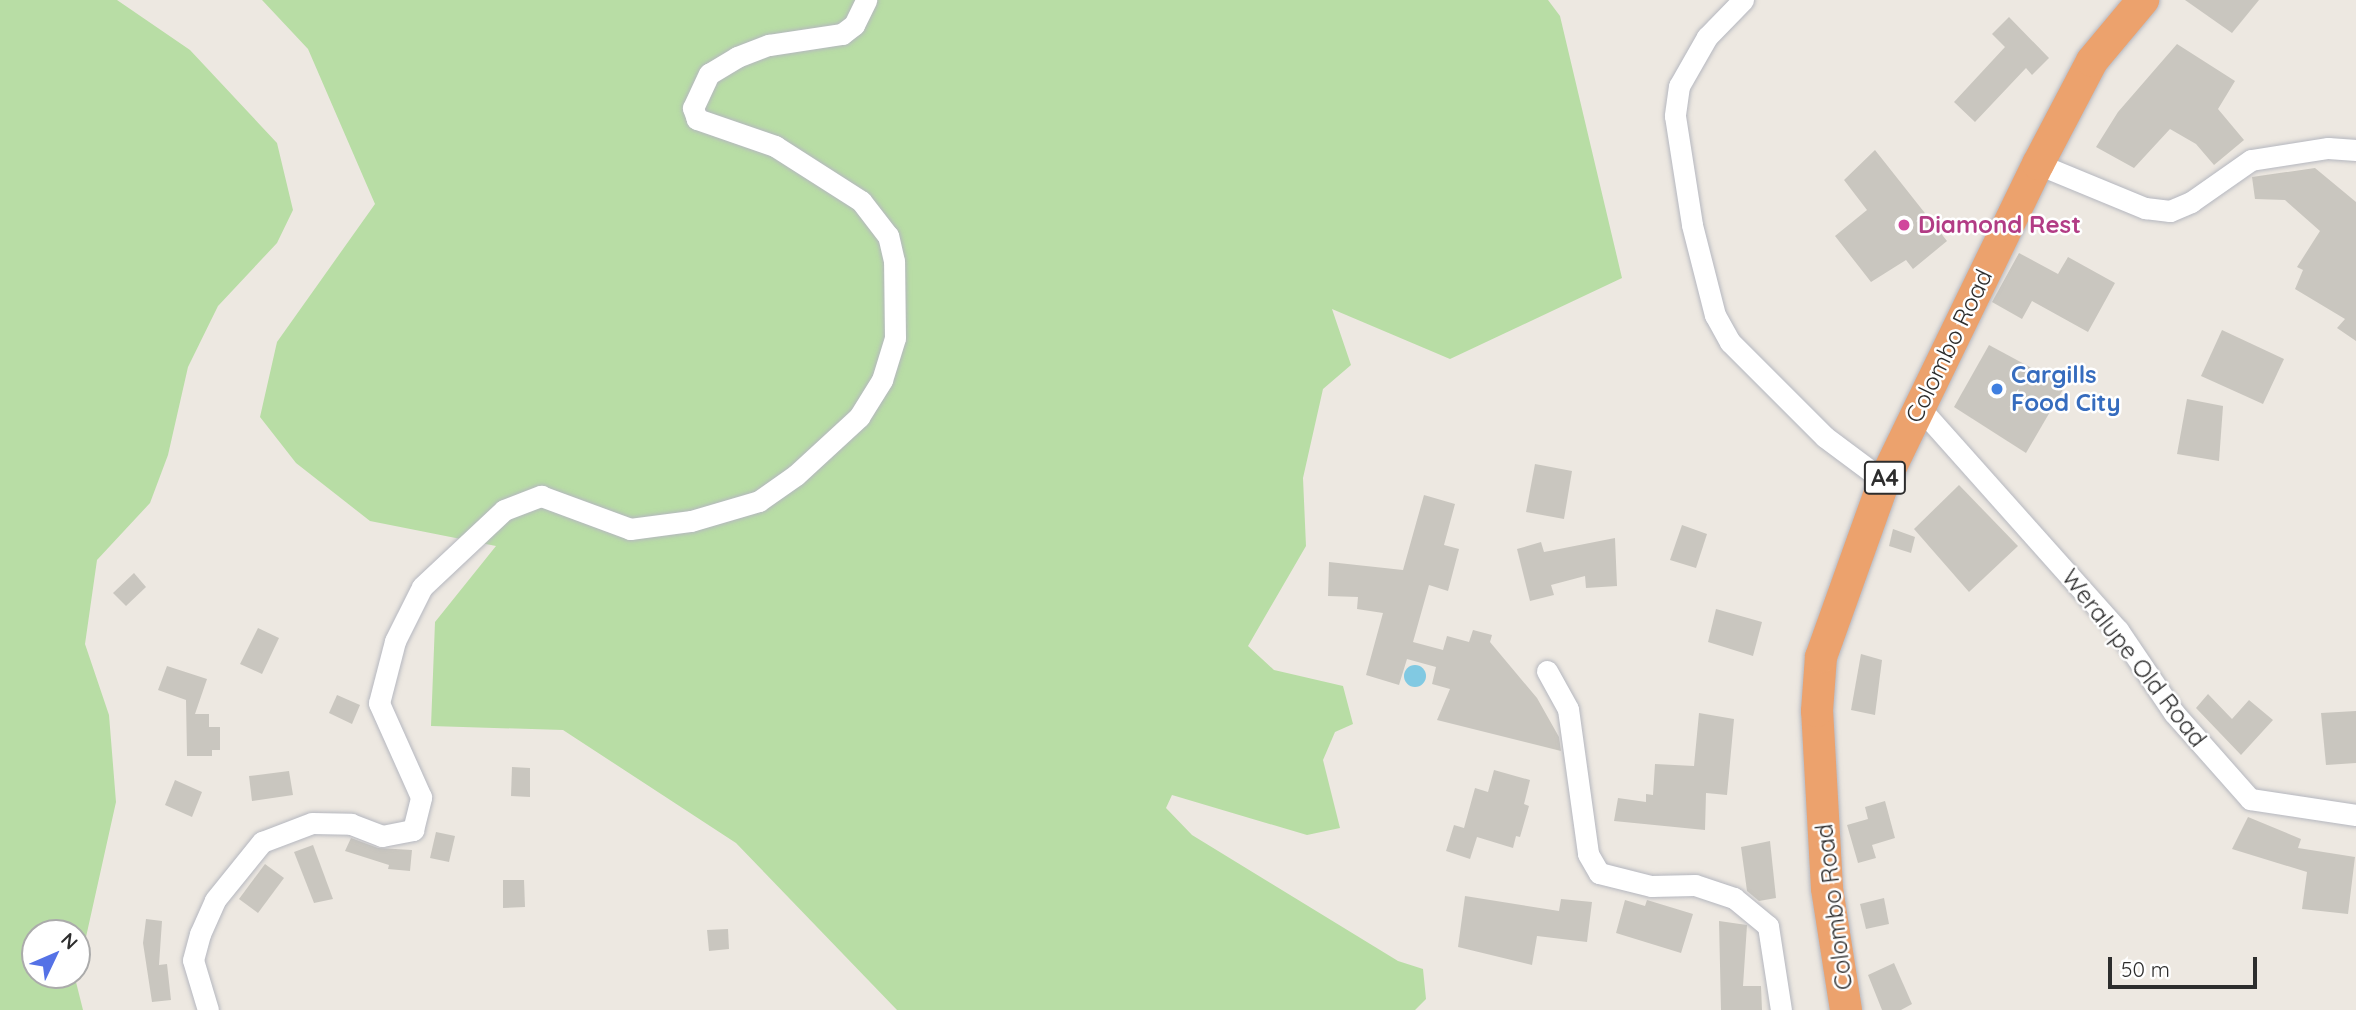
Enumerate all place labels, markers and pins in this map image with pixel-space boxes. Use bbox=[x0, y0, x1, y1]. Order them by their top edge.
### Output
place label: Diamond Rest bbox=[1918, 211, 2081, 239]
marker: Diamond Rest bbox=[1896, 217, 1912, 233]
place label: Cargills Food City bbox=[2011, 361, 2120, 417]
marker: Cargills Food City bbox=[1989, 381, 2005, 397]

